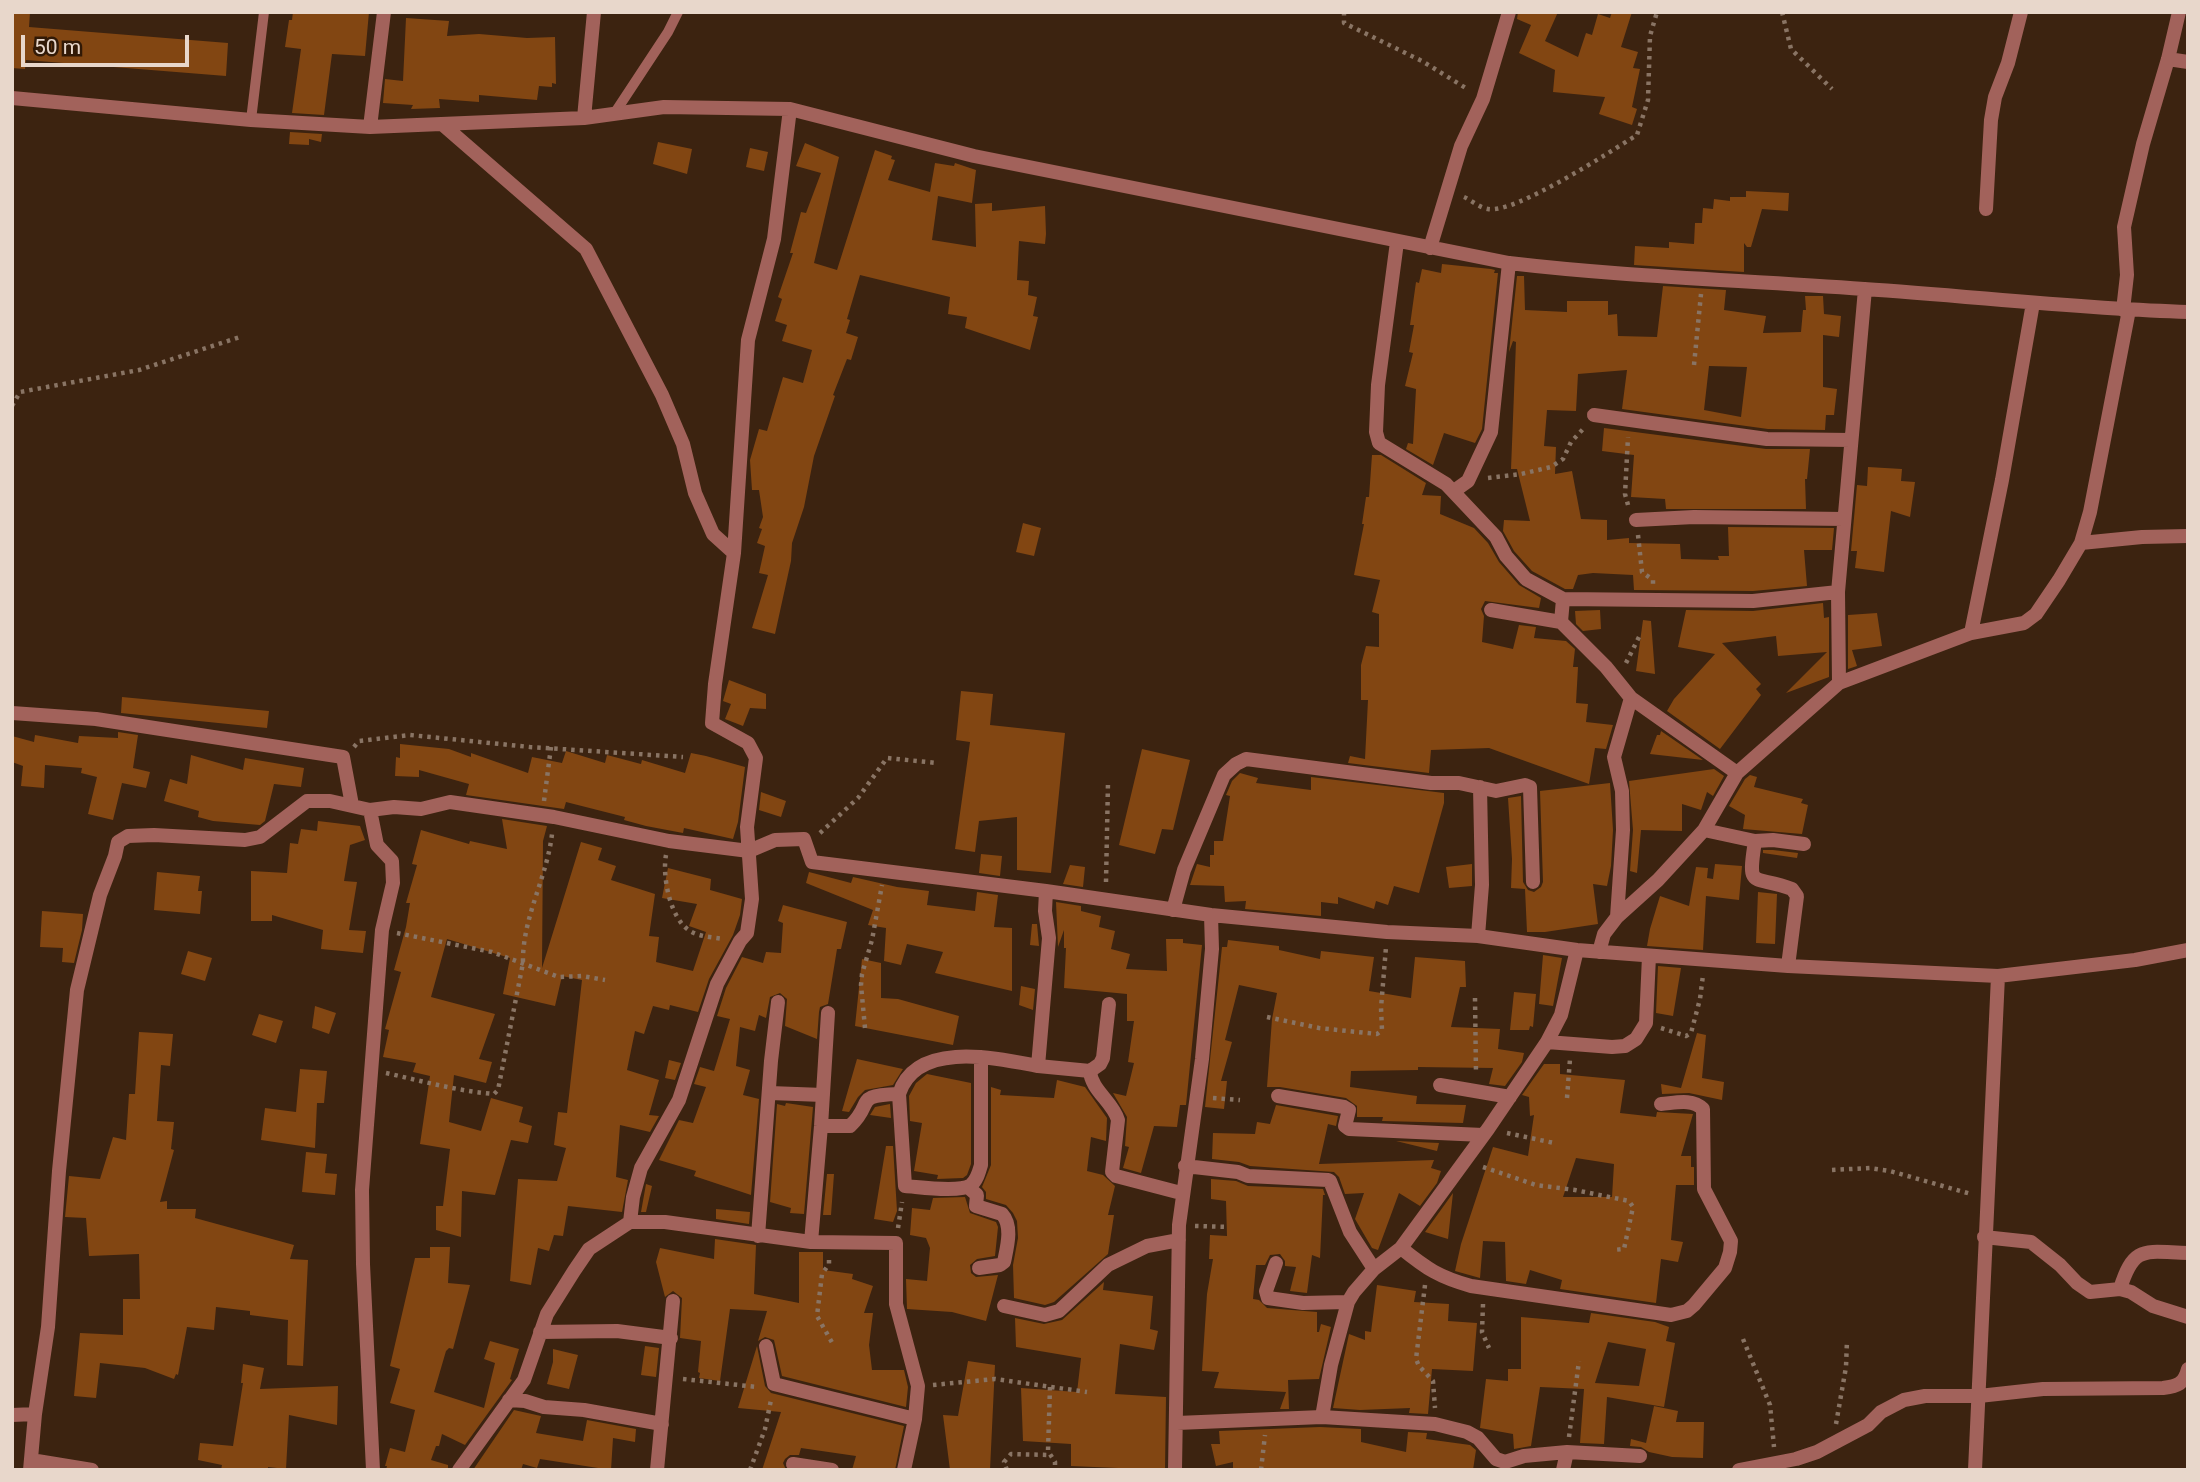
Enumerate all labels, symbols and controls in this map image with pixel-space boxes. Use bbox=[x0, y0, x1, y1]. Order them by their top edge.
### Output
scale bar bbox=[24, 21, 192, 65]
text: 50 m bbox=[34, 35, 81, 59]

